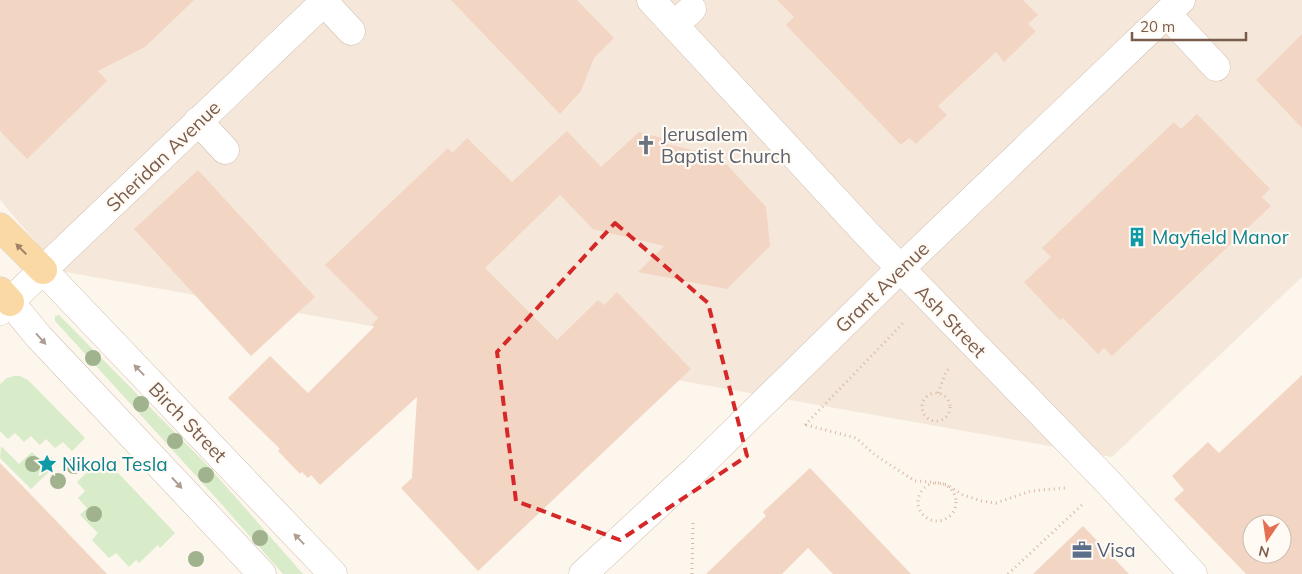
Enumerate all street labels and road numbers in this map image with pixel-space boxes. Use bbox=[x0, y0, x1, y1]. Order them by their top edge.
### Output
street label: Sheridan Avenue bbox=[101, 95, 225, 217]
street label: Grant Avenue bbox=[830, 236, 934, 338]
street label: Ash Street bbox=[910, 280, 992, 363]
street label: Birch Street bbox=[144, 377, 232, 467]

